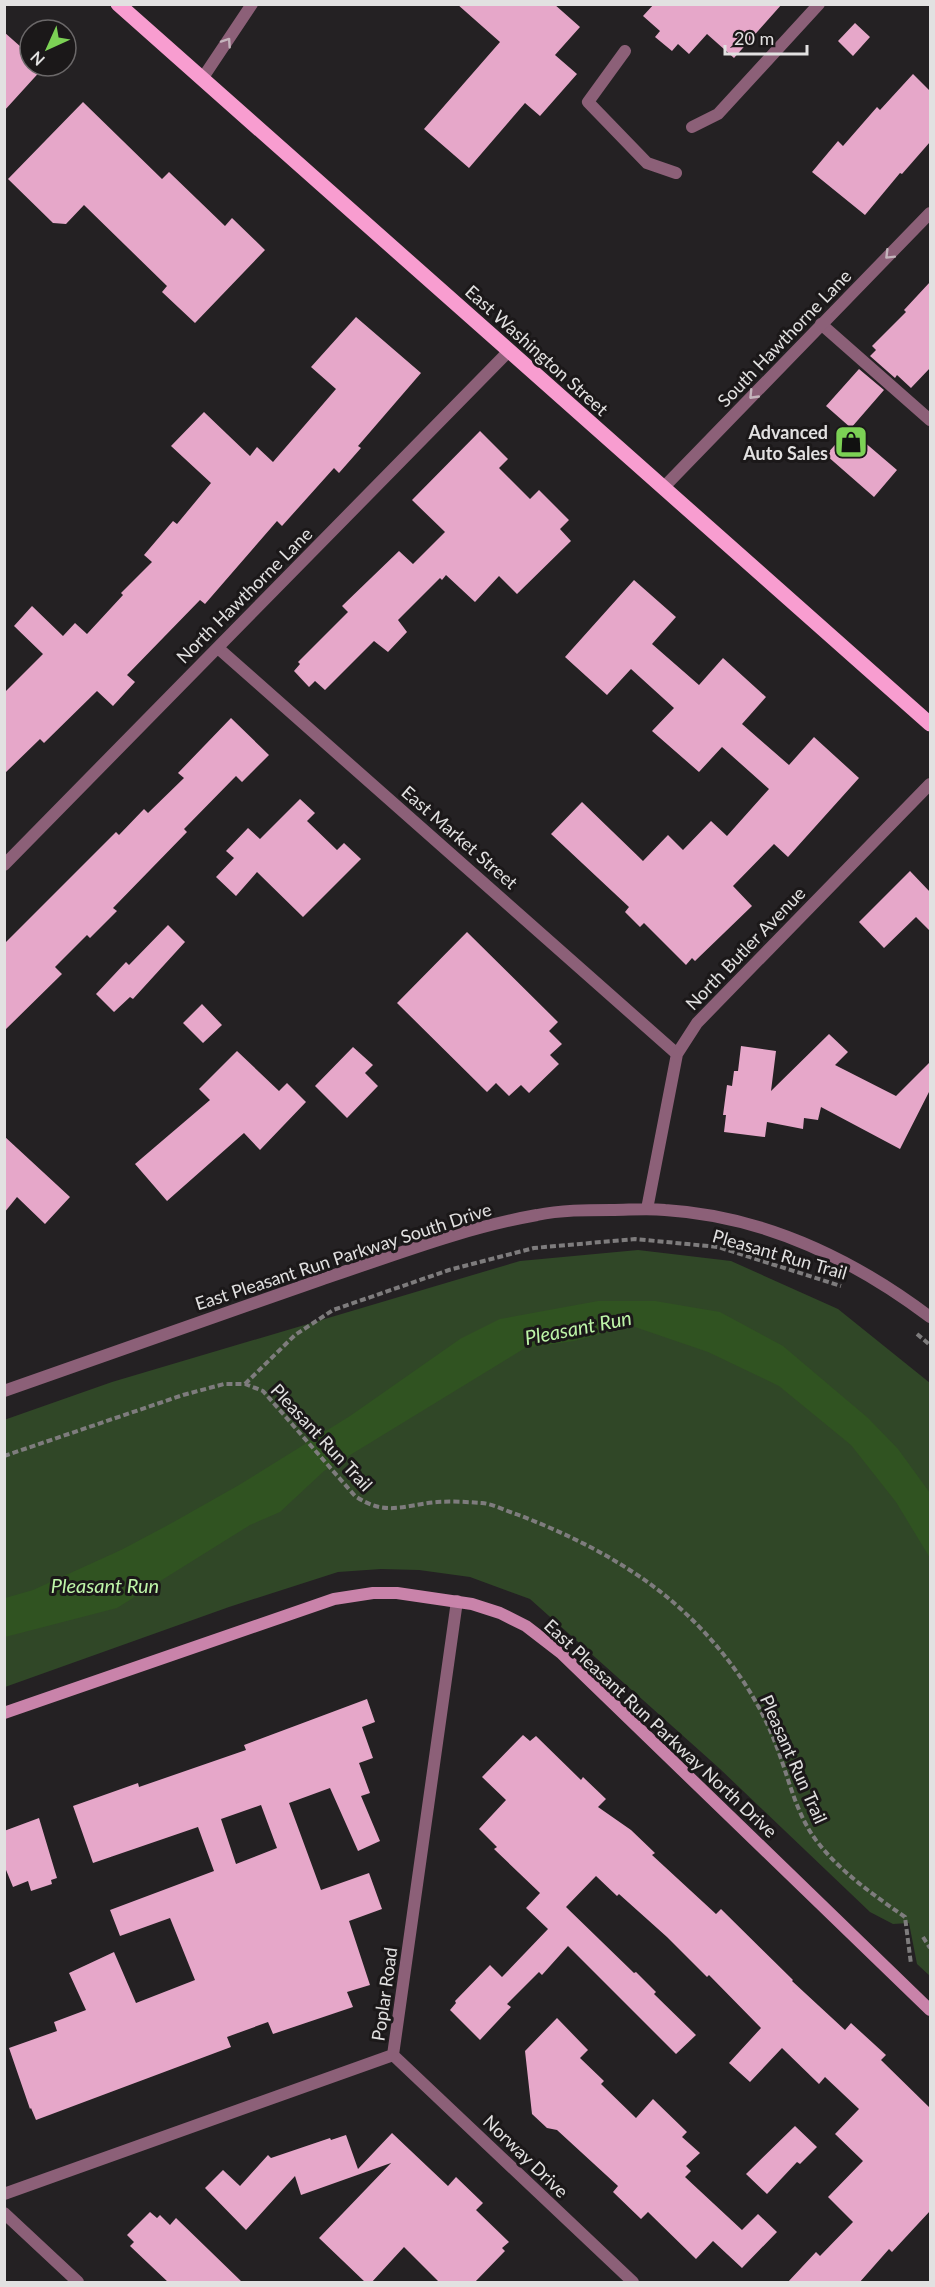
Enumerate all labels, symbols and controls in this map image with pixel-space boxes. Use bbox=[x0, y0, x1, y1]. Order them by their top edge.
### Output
north arrow bbox=[18, 18, 78, 78]
scale bar bbox=[725, 18, 808, 56]
text: 20 m bbox=[734, 27, 774, 49]
one-way arrow bbox=[220, 37, 231, 48]
text: N bbox=[26, 48, 48, 70]
one-way arrow bbox=[886, 248, 897, 259]
street label: South Hawthorne Lane bbox=[713, 265, 855, 411]
street label: East Washington Street bbox=[461, 280, 613, 420]
one-way arrow bbox=[750, 387, 761, 398]
place label: Advanced Auto Sales bbox=[742, 421, 828, 464]
shop icon: Advanced Auto Sales bbox=[833, 424, 869, 460]
street label: North Hawthorne Lane bbox=[172, 523, 316, 667]
street label: East Market Street bbox=[397, 781, 523, 894]
street label: North Butler Avenue bbox=[681, 882, 809, 1014]
street label: East Pleasant Run Parkway South Drive bbox=[192, 1198, 494, 1314]
street label: Pleasant Run Trail bbox=[710, 1224, 850, 1284]
water label: Pleasant Run bbox=[523, 1305, 633, 1349]
street label: Pleasant Run Trail bbox=[267, 1379, 377, 1495]
water label: Pleasant Run bbox=[51, 1573, 159, 1597]
street label: East Pleasant Run Parkway North Drive bbox=[540, 1614, 782, 1842]
street label: Pleasant Run Trail bbox=[756, 1691, 832, 1827]
street label: Poplar Road bbox=[367, 1946, 401, 2042]
street label: Norway Drive bbox=[479, 2110, 573, 2202]

